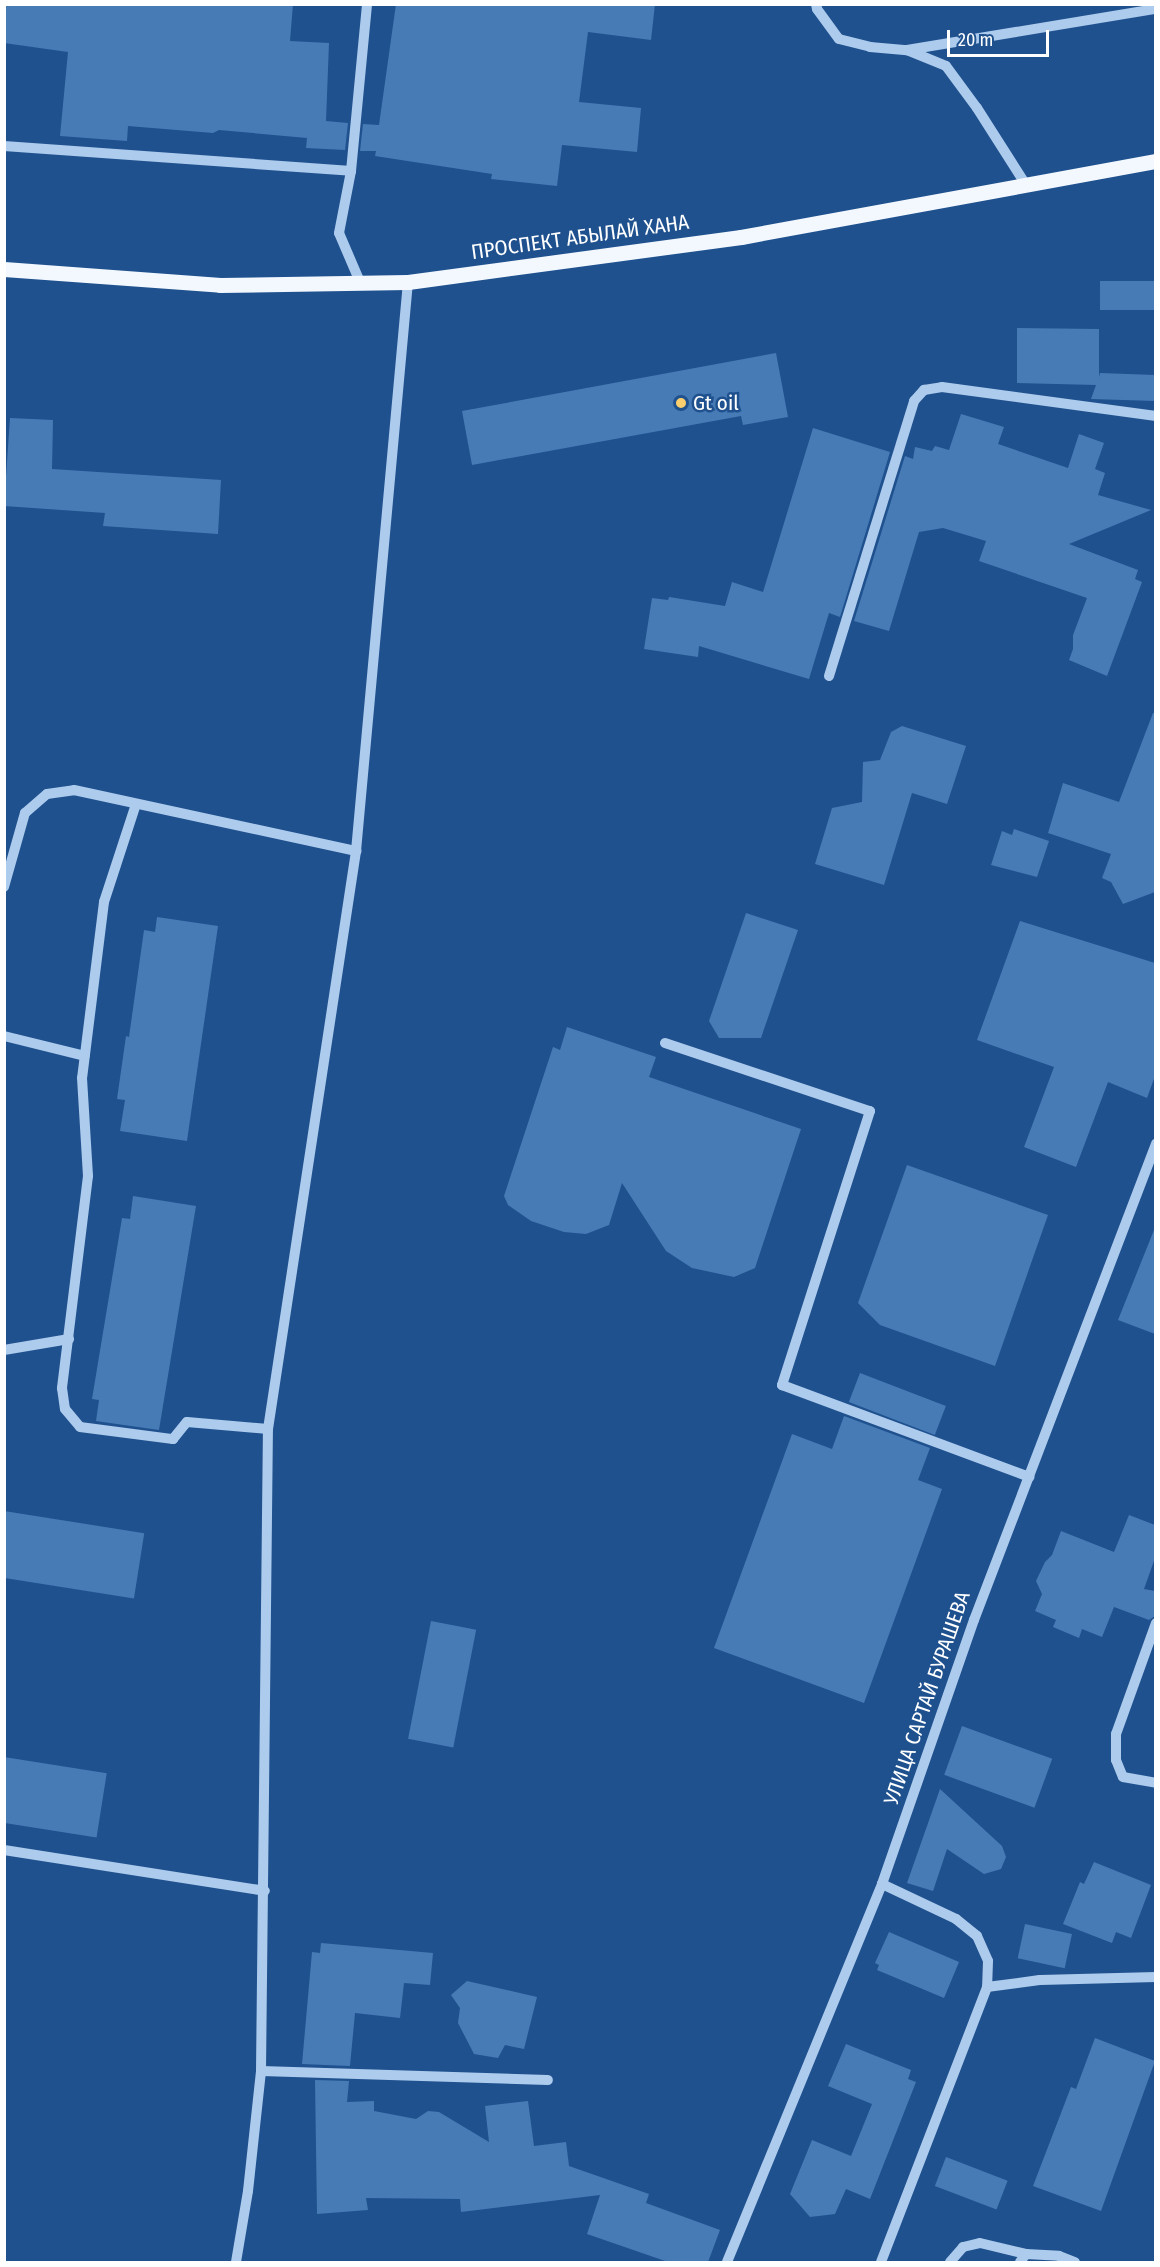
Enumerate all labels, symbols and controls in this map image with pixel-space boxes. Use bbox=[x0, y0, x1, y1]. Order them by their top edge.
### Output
scale bar bbox=[950, 18, 1052, 56]
text: 20 m bbox=[958, 29, 993, 51]
street label: ПРОСПЕКТ АБЫЛАЙ ХАНА bbox=[469, 209, 691, 265]
place label: Gt oil bbox=[693, 390, 739, 416]
marker: Gt oil bbox=[674, 396, 688, 410]
street label: УЛИЦА САРТАЙ БУРАШЕВА bbox=[879, 1588, 975, 1808]

